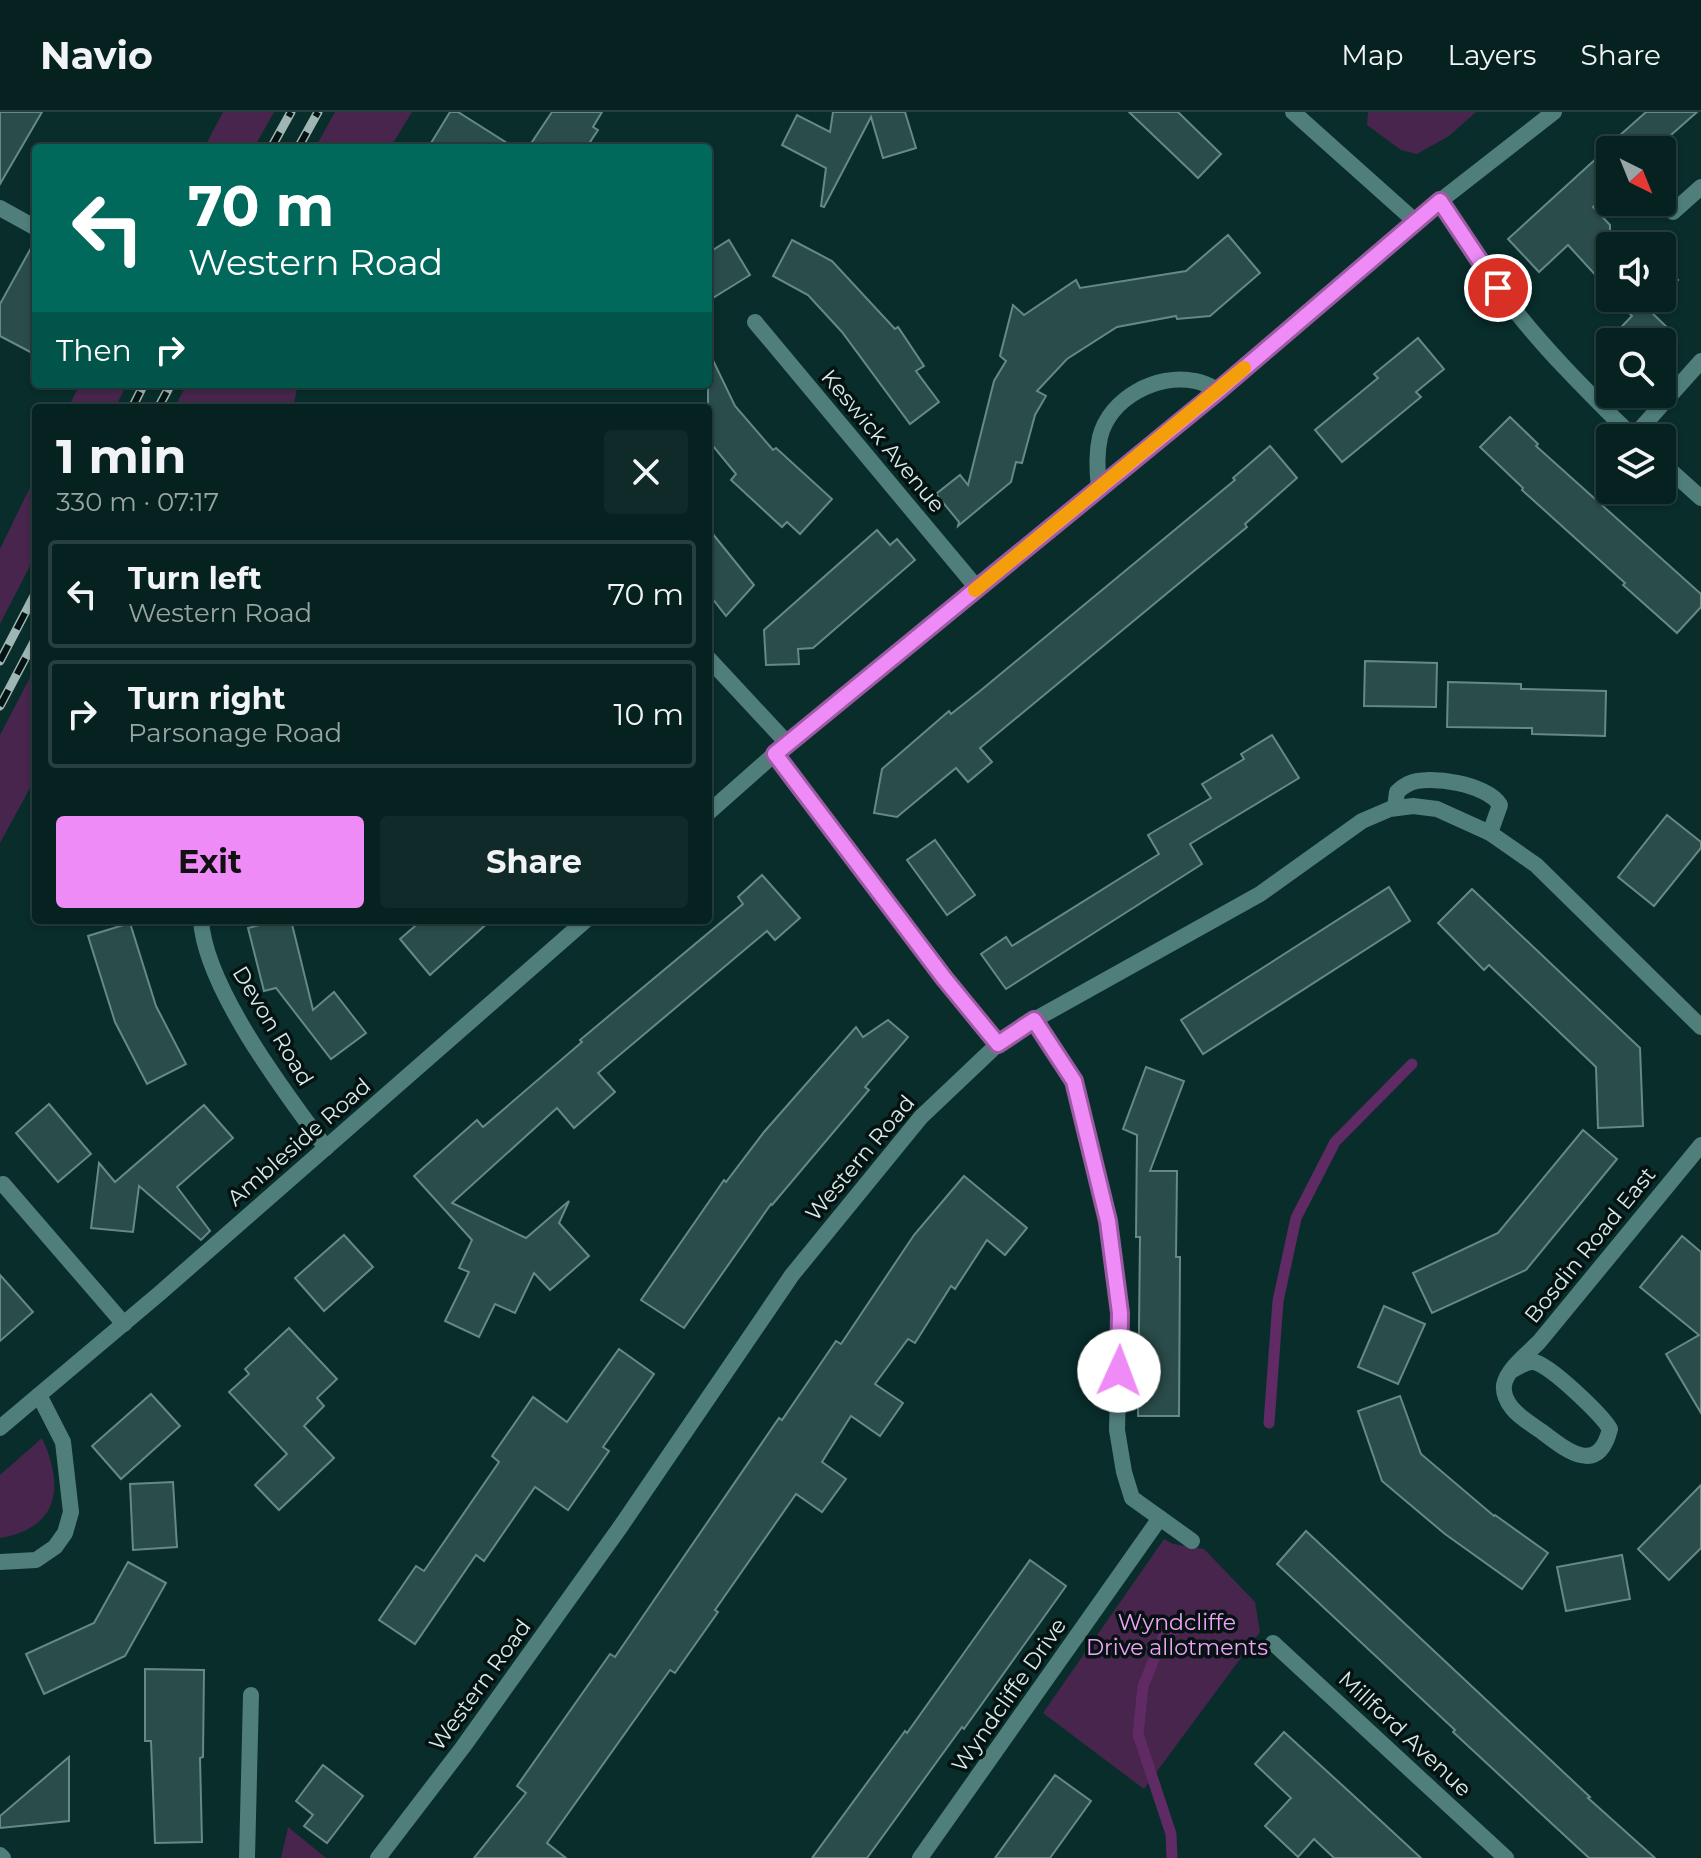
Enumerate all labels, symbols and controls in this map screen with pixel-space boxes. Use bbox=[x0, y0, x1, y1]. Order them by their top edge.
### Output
text: Navio bbox=[40, 32, 153, 79]
text: Map bbox=[1341, 38, 1404, 72]
text: Layers bbox=[1448, 38, 1537, 72]
text: Share bbox=[1581, 38, 1661, 72]
north arrow bbox=[1596, 136, 1676, 216]
map controls bbox=[1596, 136, 1676, 504]
text: 70 m bbox=[188, 172, 334, 240]
icon: left bbox=[56, 176, 160, 280]
button: sound bbox=[1596, 232, 1676, 312]
text: Western Road bbox=[188, 240, 443, 284]
pin bbox=[1464, 254, 1532, 322]
icon: arrive bbox=[1476, 266, 1520, 310]
icon: right bbox=[148, 328, 192, 372]
button: search bbox=[1596, 328, 1676, 408]
text: Then bbox=[56, 332, 132, 369]
street label: Keswick Avenue bbox=[815, 364, 951, 518]
button: layers bbox=[1596, 424, 1676, 504]
text: 1 min bbox=[56, 427, 186, 485]
button: close bbox=[604, 430, 688, 514]
text: 330 m · 07:17 bbox=[56, 486, 219, 518]
text: Turn left bbox=[128, 560, 261, 597]
icon: left bbox=[60, 572, 104, 616]
text: 70 m bbox=[607, 576, 684, 613]
text: Western Road bbox=[128, 597, 312, 629]
text: Turn right bbox=[128, 680, 285, 717]
icon: right bbox=[60, 692, 104, 736]
text: 10 m bbox=[614, 696, 684, 733]
text: Parsonage Road bbox=[128, 717, 342, 749]
button: Exit bbox=[56, 816, 364, 908]
button: Share bbox=[380, 816, 688, 908]
street label: Devon Road bbox=[227, 961, 319, 1091]
street label: Ambleside Road bbox=[222, 1072, 376, 1212]
street label: Western Road bbox=[800, 1090, 920, 1226]
street label: Bosdin Road East bbox=[1519, 1161, 1661, 1329]
position arrow bbox=[1077, 1329, 1161, 1413]
park label: Wyndcliffe Drive allotments bbox=[1086, 1609, 1268, 1661]
street label: Wyndcliffe Drive bbox=[946, 1613, 1072, 1777]
street label: Western Road bbox=[423, 1614, 537, 1756]
street label: Millford Avenue bbox=[1333, 1665, 1477, 1803]

